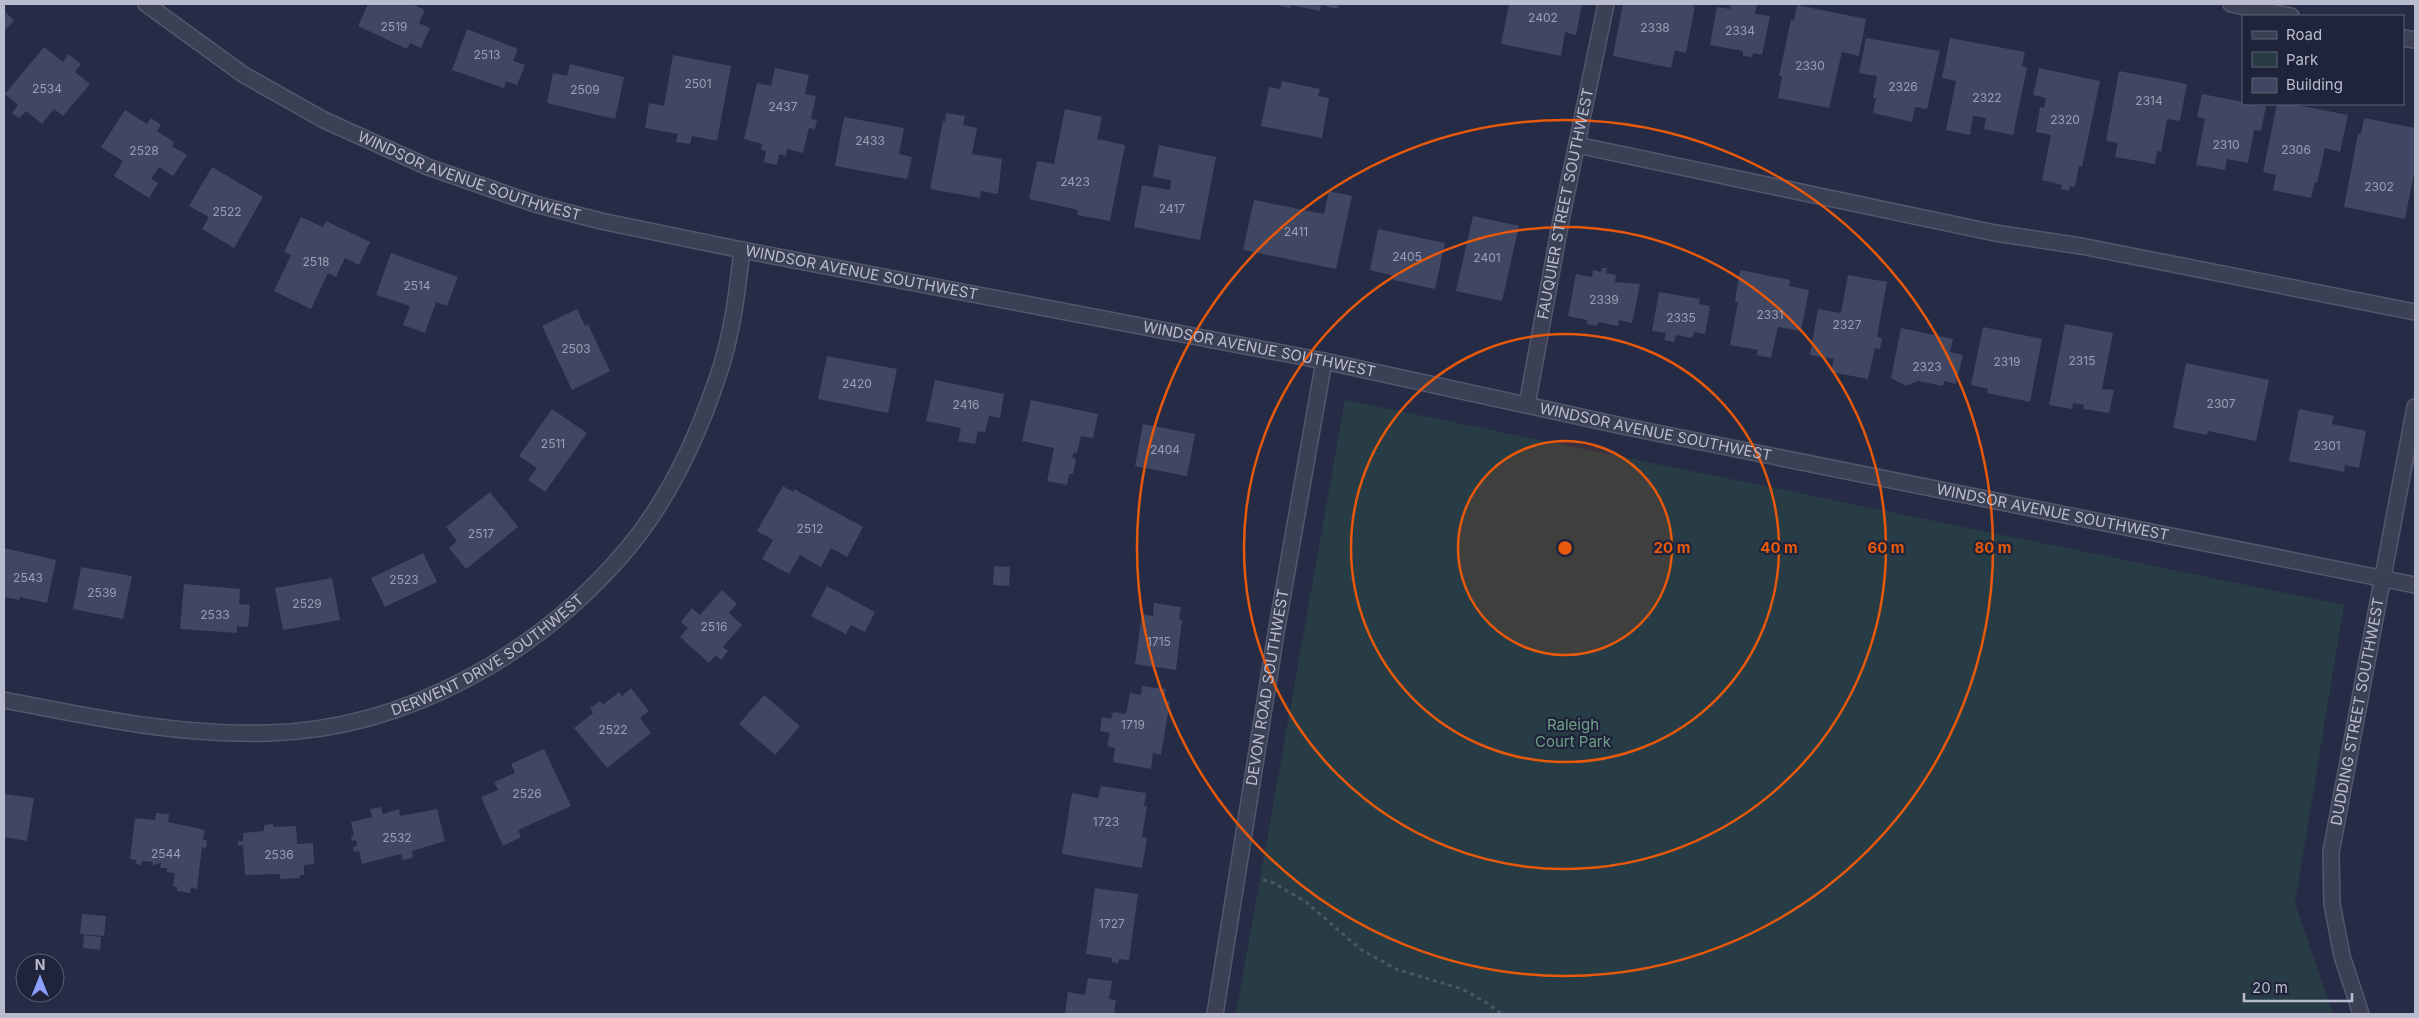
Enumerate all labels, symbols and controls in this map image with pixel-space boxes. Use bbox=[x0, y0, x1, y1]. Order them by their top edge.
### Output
house number: 2402 bbox=[1528, 10, 1558, 25]
legend bbox=[2242, 15, 2404, 105]
house number: 2519 bbox=[381, 19, 407, 34]
house number: 2338 bbox=[1640, 20, 1670, 35]
house number: 2334 bbox=[1725, 23, 1755, 38]
text: Road bbox=[2286, 25, 2322, 44]
house number: 2513 bbox=[474, 47, 500, 62]
text: Park bbox=[2286, 50, 2319, 69]
house number: 2330 bbox=[1795, 58, 1825, 73]
text: Building bbox=[2286, 75, 2343, 94]
house number: 2501 bbox=[684, 76, 712, 91]
house number: 2326 bbox=[1888, 79, 1918, 94]
house number: 2534 bbox=[32, 81, 62, 96]
house number: 2509 bbox=[570, 82, 600, 97]
street label: FAUQUIER STREET SOUTHWEST bbox=[1533, 86, 1597, 321]
house number: 2322 bbox=[1972, 90, 2002, 105]
house number: 2314 bbox=[2135, 93, 2163, 108]
house number: 2437 bbox=[768, 99, 798, 114]
house number: 2320 bbox=[2050, 112, 2080, 127]
street label: WINDSOR AVENUE SOUTHWEST bbox=[355, 126, 583, 224]
house number: 2433 bbox=[855, 133, 885, 148]
house number: 2310 bbox=[2212, 137, 2240, 152]
house number: 2306 bbox=[2281, 142, 2311, 157]
house number: 2528 bbox=[129, 143, 159, 158]
house number: 2423 bbox=[1060, 174, 1090, 189]
house number: 2302 bbox=[2364, 179, 2394, 194]
house number: 2417 bbox=[1159, 201, 1185, 216]
house number: 2522 bbox=[212, 204, 242, 219]
house number: 2411 bbox=[1284, 224, 1308, 239]
street label: WINDSOR AVENUE SOUTHWEST bbox=[744, 241, 980, 304]
house number: 2405 bbox=[1392, 249, 1422, 264]
house number: 2401 bbox=[1473, 250, 1501, 265]
house number: 2518 bbox=[303, 254, 329, 269]
house number: 2514 bbox=[403, 278, 431, 293]
house number: 2339 bbox=[1589, 292, 1619, 307]
house number: 2331 bbox=[1756, 307, 1784, 322]
house number: 2335 bbox=[1666, 310, 1696, 325]
street label: WINDSOR AVENUE SOUTHWEST bbox=[1142, 317, 1377, 381]
house number: 2327 bbox=[1833, 317, 1862, 332]
house number: 2503 bbox=[561, 341, 591, 356]
house number: 2315 bbox=[2069, 353, 2095, 368]
house number: 2319 bbox=[1993, 354, 2021, 369]
house number: 2323 bbox=[1912, 359, 1942, 374]
house number: 2420 bbox=[842, 376, 872, 391]
house number: 2307 bbox=[2207, 396, 2236, 411]
house number: 2416 bbox=[953, 397, 979, 412]
street label: WINDSOR AVENUE SOUTHWEST bbox=[1538, 398, 1774, 465]
house number: 2511 bbox=[541, 436, 565, 451]
house number: 2301 bbox=[2313, 438, 2341, 453]
house number: 2404 bbox=[1150, 442, 1180, 457]
street label: WINDSOR AVENUE SOUTHWEST bbox=[1935, 479, 2171, 544]
house number: 2512 bbox=[797, 521, 823, 536]
house number: 2517 bbox=[468, 526, 494, 541]
text: 20 m bbox=[1654, 538, 1690, 557]
text: 40 m bbox=[1760, 538, 1798, 557]
text: 60 m bbox=[1867, 538, 1905, 557]
text: 80 m bbox=[1974, 538, 2012, 557]
centre of rings bbox=[1556, 539, 1574, 557]
house number: 2543 bbox=[13, 570, 43, 585]
house number: 2523 bbox=[389, 572, 419, 587]
house number: 2539 bbox=[87, 585, 117, 600]
street label: DEVON ROAD SOUTHWEST bbox=[1242, 587, 1293, 787]
street label: DERWENT DRIVE SOUTHWEST bbox=[388, 590, 587, 720]
house number: 2529 bbox=[292, 596, 322, 611]
street label: DUDDING STREET SOUTHWEST bbox=[2326, 596, 2388, 827]
house number: 2533 bbox=[200, 607, 230, 622]
house number: 2516 bbox=[701, 619, 727, 634]
house number: 1715 bbox=[1147, 634, 1171, 649]
park label: Raleigh Court Park bbox=[1535, 715, 1612, 751]
house number: 1719 bbox=[1121, 717, 1145, 732]
house number: 2522 bbox=[598, 722, 628, 737]
house number: 2526 bbox=[512, 786, 542, 801]
house number: 1723 bbox=[1093, 814, 1119, 829]
house number: 2532 bbox=[382, 830, 412, 845]
house number: 2544 bbox=[151, 846, 181, 861]
house number: 2536 bbox=[264, 847, 294, 862]
house number: 1727 bbox=[1099, 916, 1125, 931]
north arrow bbox=[15, 953, 65, 1003]
text: N bbox=[35, 956, 45, 973]
scale bar bbox=[2244, 970, 2352, 1002]
text: 20 m bbox=[2252, 978, 2288, 997]

